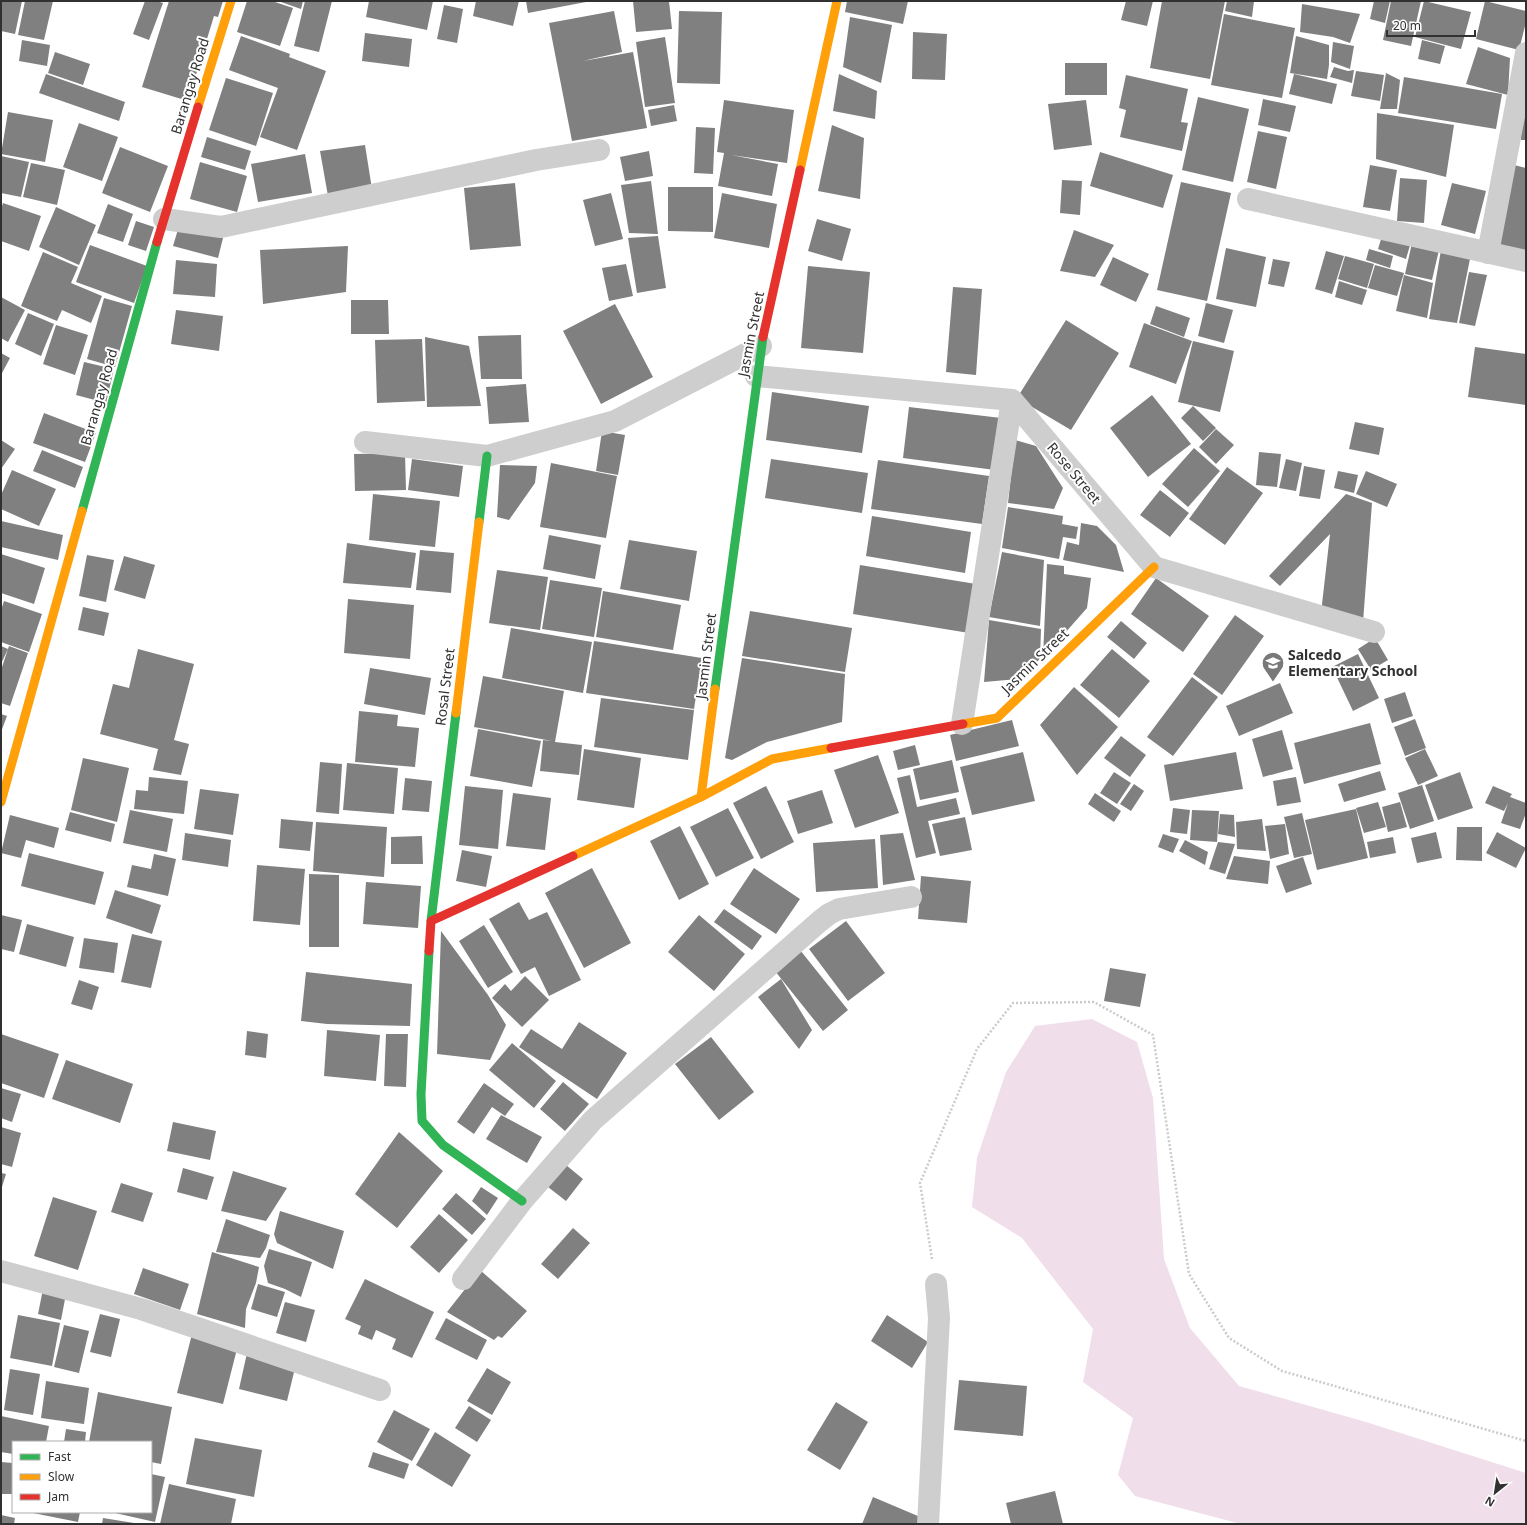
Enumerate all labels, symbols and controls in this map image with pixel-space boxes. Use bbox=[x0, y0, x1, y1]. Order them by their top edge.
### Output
scale bar bbox=[1387, 12, 1475, 38]
text: 20 m bbox=[1393, 17, 1421, 34]
street label: Barangay Road bbox=[166, 35, 213, 136]
street label: Jasmin Street bbox=[733, 290, 768, 380]
street label: Barangay Road bbox=[76, 346, 121, 447]
street label: Rose Street bbox=[1043, 438, 1106, 507]
street label: Jasmin Street bbox=[691, 612, 720, 702]
street label: Jasmin Street bbox=[996, 624, 1072, 699]
place label: Salcedo Elementary School bbox=[1288, 645, 1418, 680]
street label: Rosal Street bbox=[430, 647, 459, 727]
school or university icon: Salcedo Elementary School bbox=[1260, 650, 1286, 683]
legend bbox=[12, 1441, 152, 1513]
text: Fast bbox=[48, 1448, 72, 1465]
text: Slow bbox=[48, 1468, 75, 1485]
north arrow bbox=[1475, 1473, 1515, 1513]
text: Jam bbox=[47, 1488, 69, 1505]
text: N bbox=[1482, 1493, 1497, 1511]

